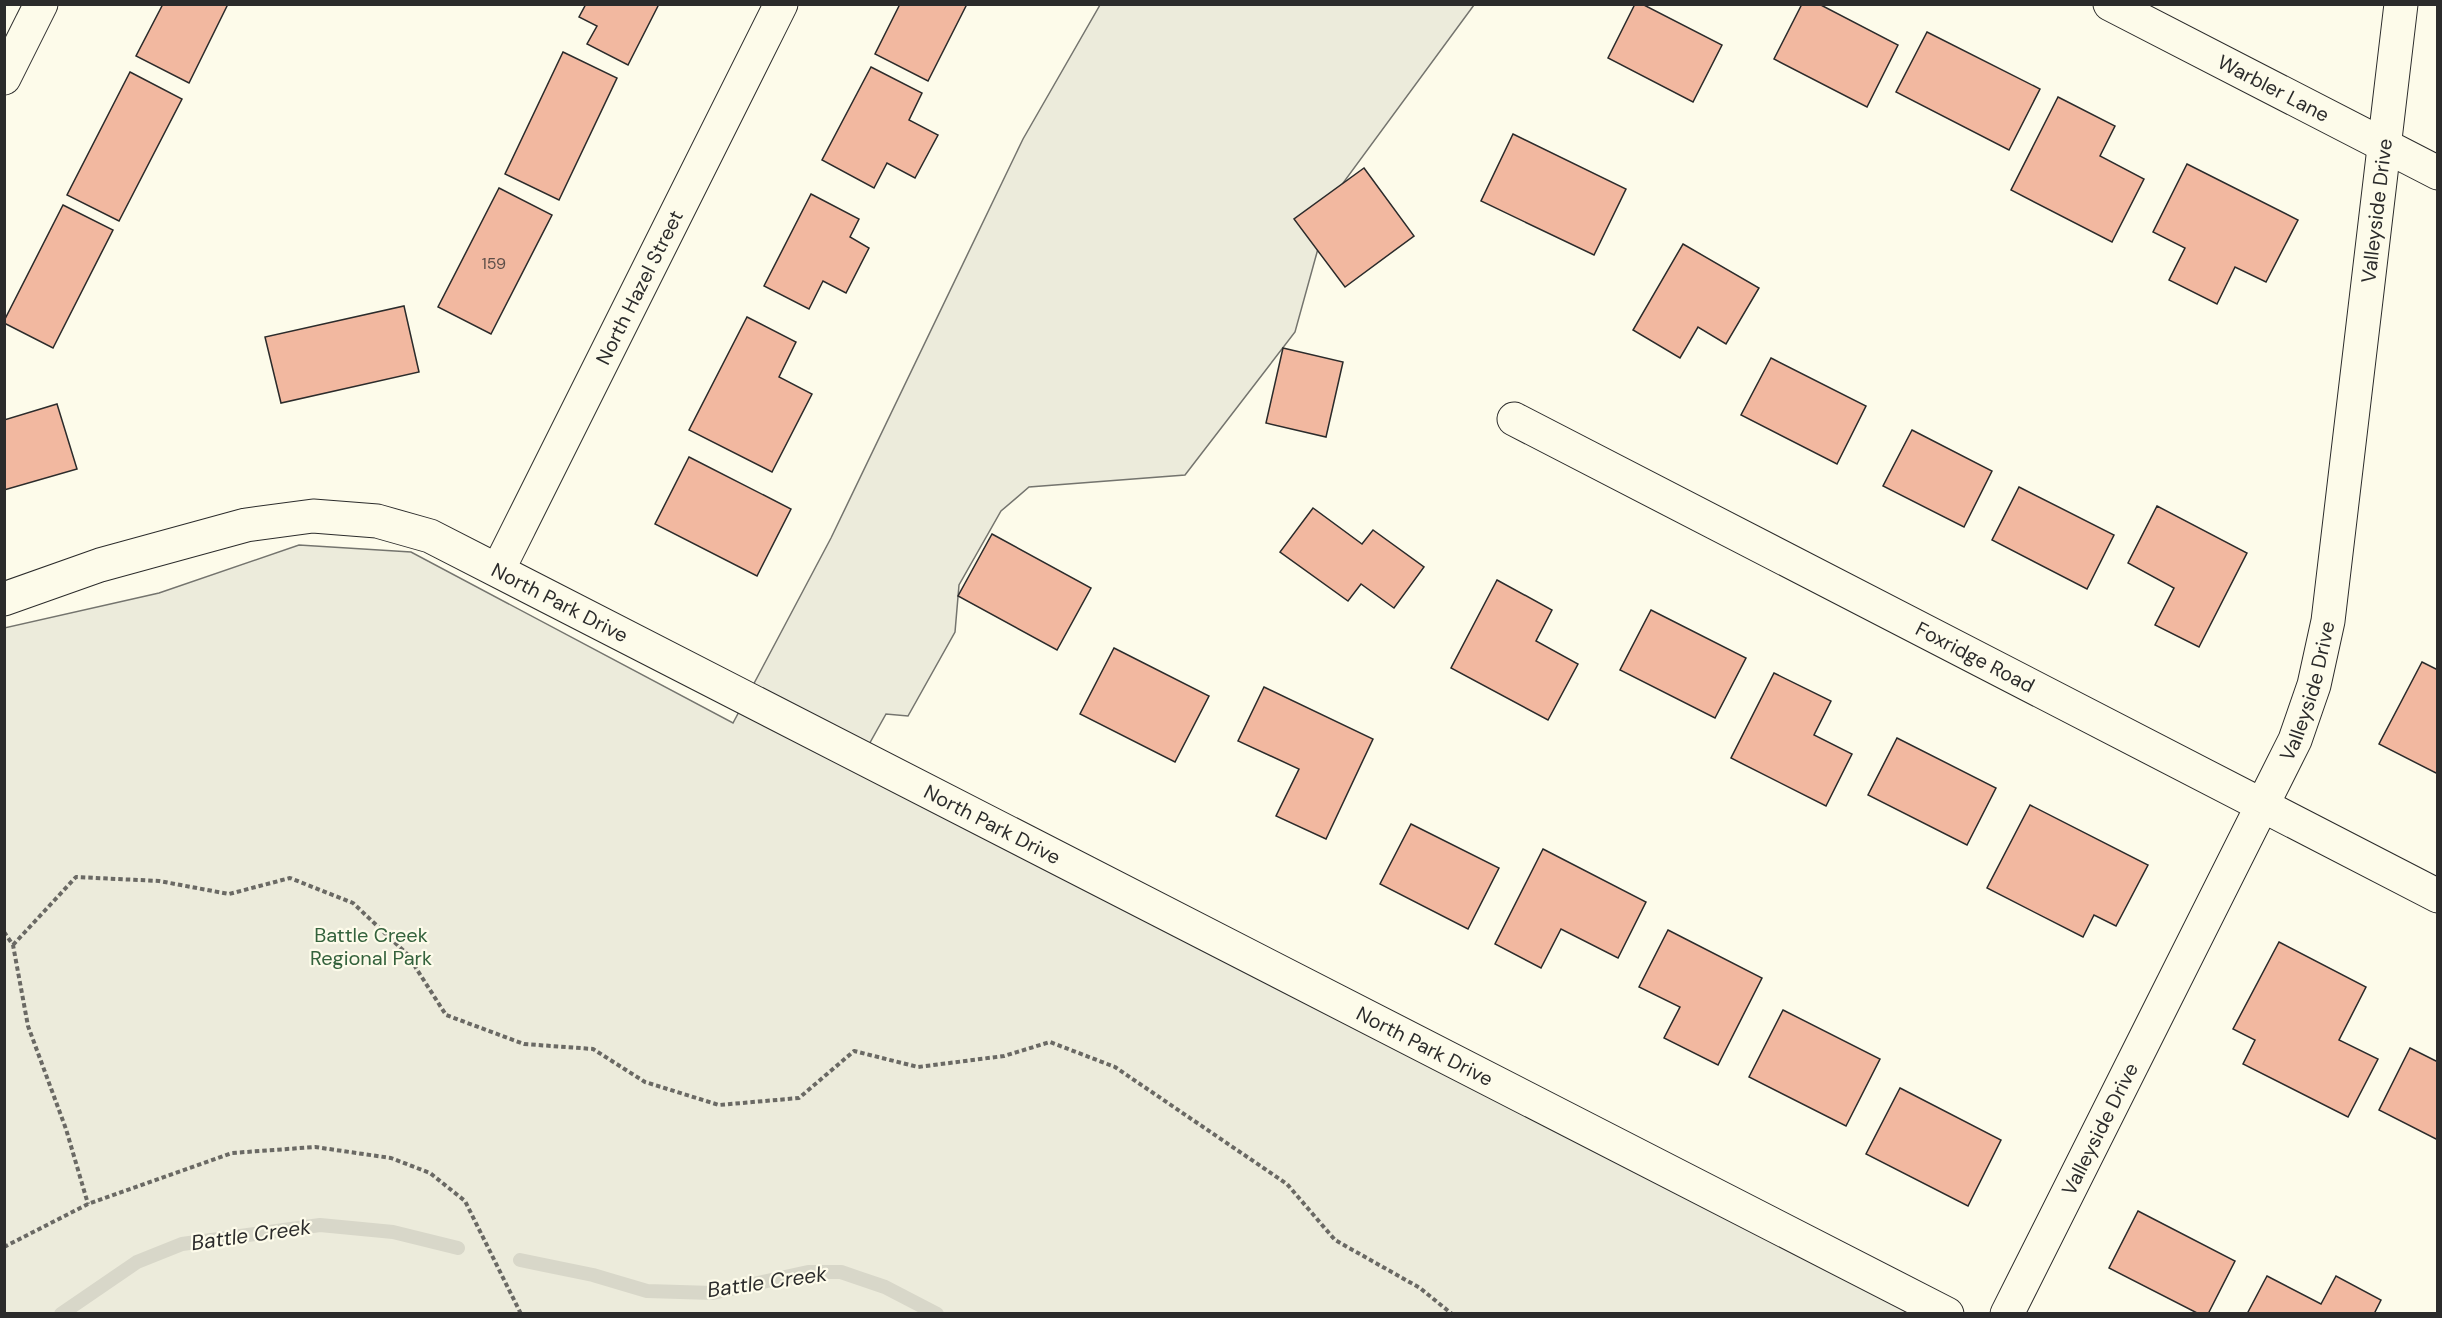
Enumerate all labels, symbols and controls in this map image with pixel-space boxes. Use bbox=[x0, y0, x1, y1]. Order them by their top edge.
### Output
street label: Warbler Lane bbox=[2213, 49, 2334, 128]
street label: Valleyside Drive bbox=[2355, 137, 2398, 284]
street label: North Hazel Street bbox=[590, 206, 689, 369]
house number: 159 bbox=[482, 253, 506, 274]
street label: North Park Drive bbox=[487, 557, 633, 648]
street label: Foxridge Road bbox=[1911, 616, 2039, 699]
street label: Valleyside Drive bbox=[2274, 619, 2341, 765]
street label: North Park Drive bbox=[920, 779, 1065, 870]
park label: Battle Creek Regional Park bbox=[310, 922, 432, 971]
street label: North Park Drive bbox=[1352, 1000, 1497, 1092]
street label: Valleyside Drive bbox=[2056, 1058, 2144, 1200]
water label: Battle Creek bbox=[189, 1213, 313, 1257]
water label: Battle Creek bbox=[705, 1260, 829, 1304]

